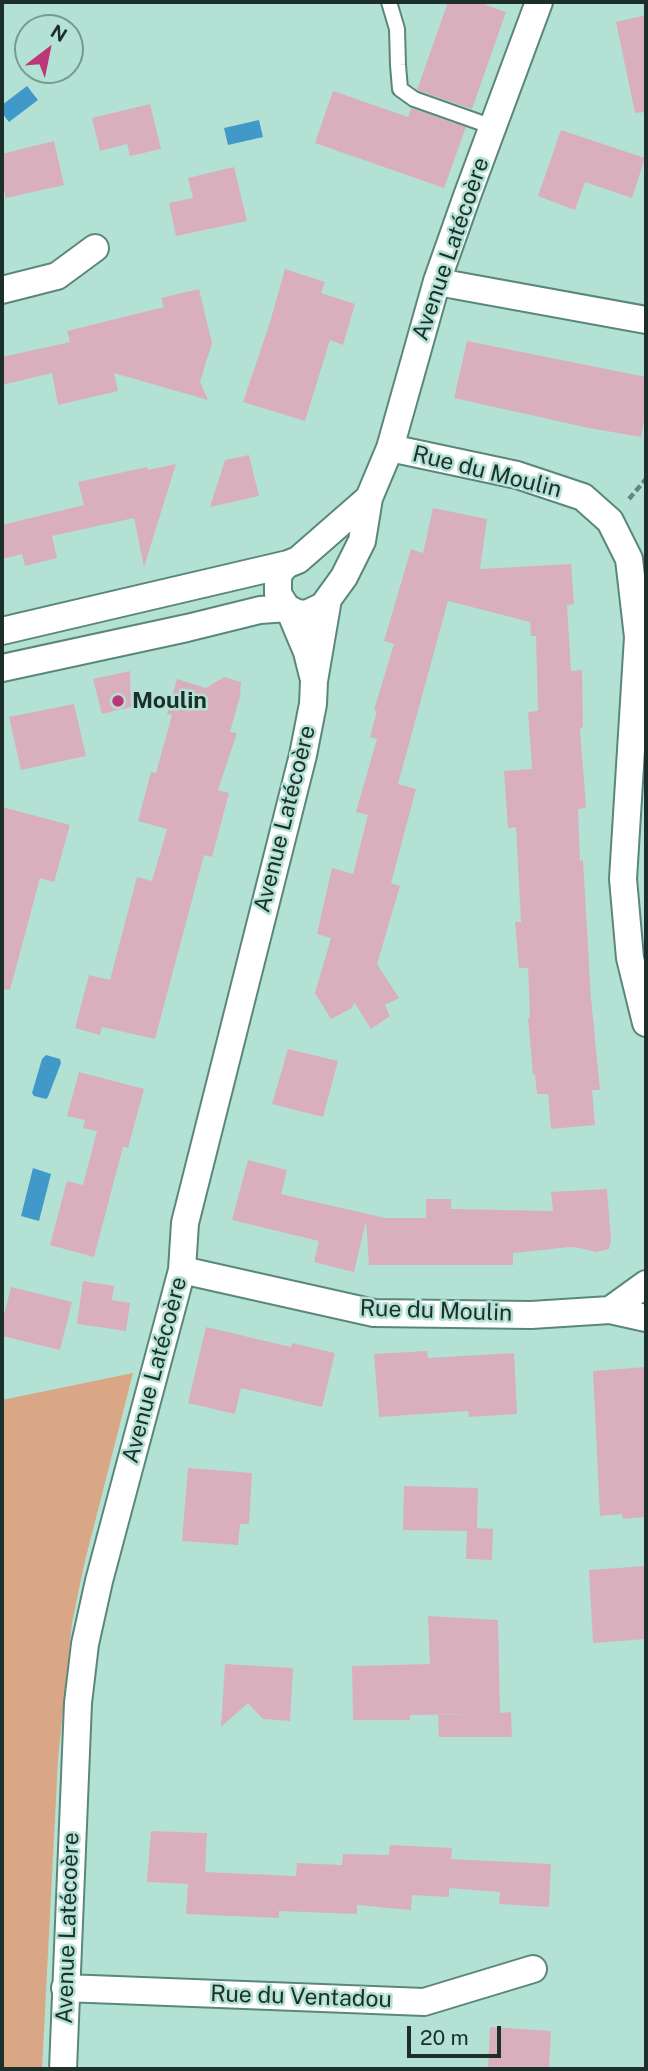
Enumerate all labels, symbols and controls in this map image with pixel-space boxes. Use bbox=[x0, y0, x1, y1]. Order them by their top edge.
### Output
north arrow bbox=[14, 14, 84, 84]
text: N bbox=[47, 20, 71, 46]
street label: Avenue Latécoère bbox=[407, 154, 495, 344]
street label: Rue du Moulin bbox=[410, 440, 564, 504]
place label: Moulin bbox=[132, 687, 207, 715]
marker: Moulin bbox=[110, 693, 126, 709]
street label: Avenue Latécoère bbox=[248, 723, 322, 915]
street label: Avenue Latécoère bbox=[117, 1274, 193, 1466]
street label: Rue du Moulin bbox=[359, 1295, 513, 1327]
street label: Avenue Latécoère bbox=[51, 1832, 85, 2024]
street label: Rue du Ventadou bbox=[210, 1980, 392, 2014]
scale bar bbox=[410, 2011, 504, 2056]
text: 20 m bbox=[420, 2025, 469, 2050]

